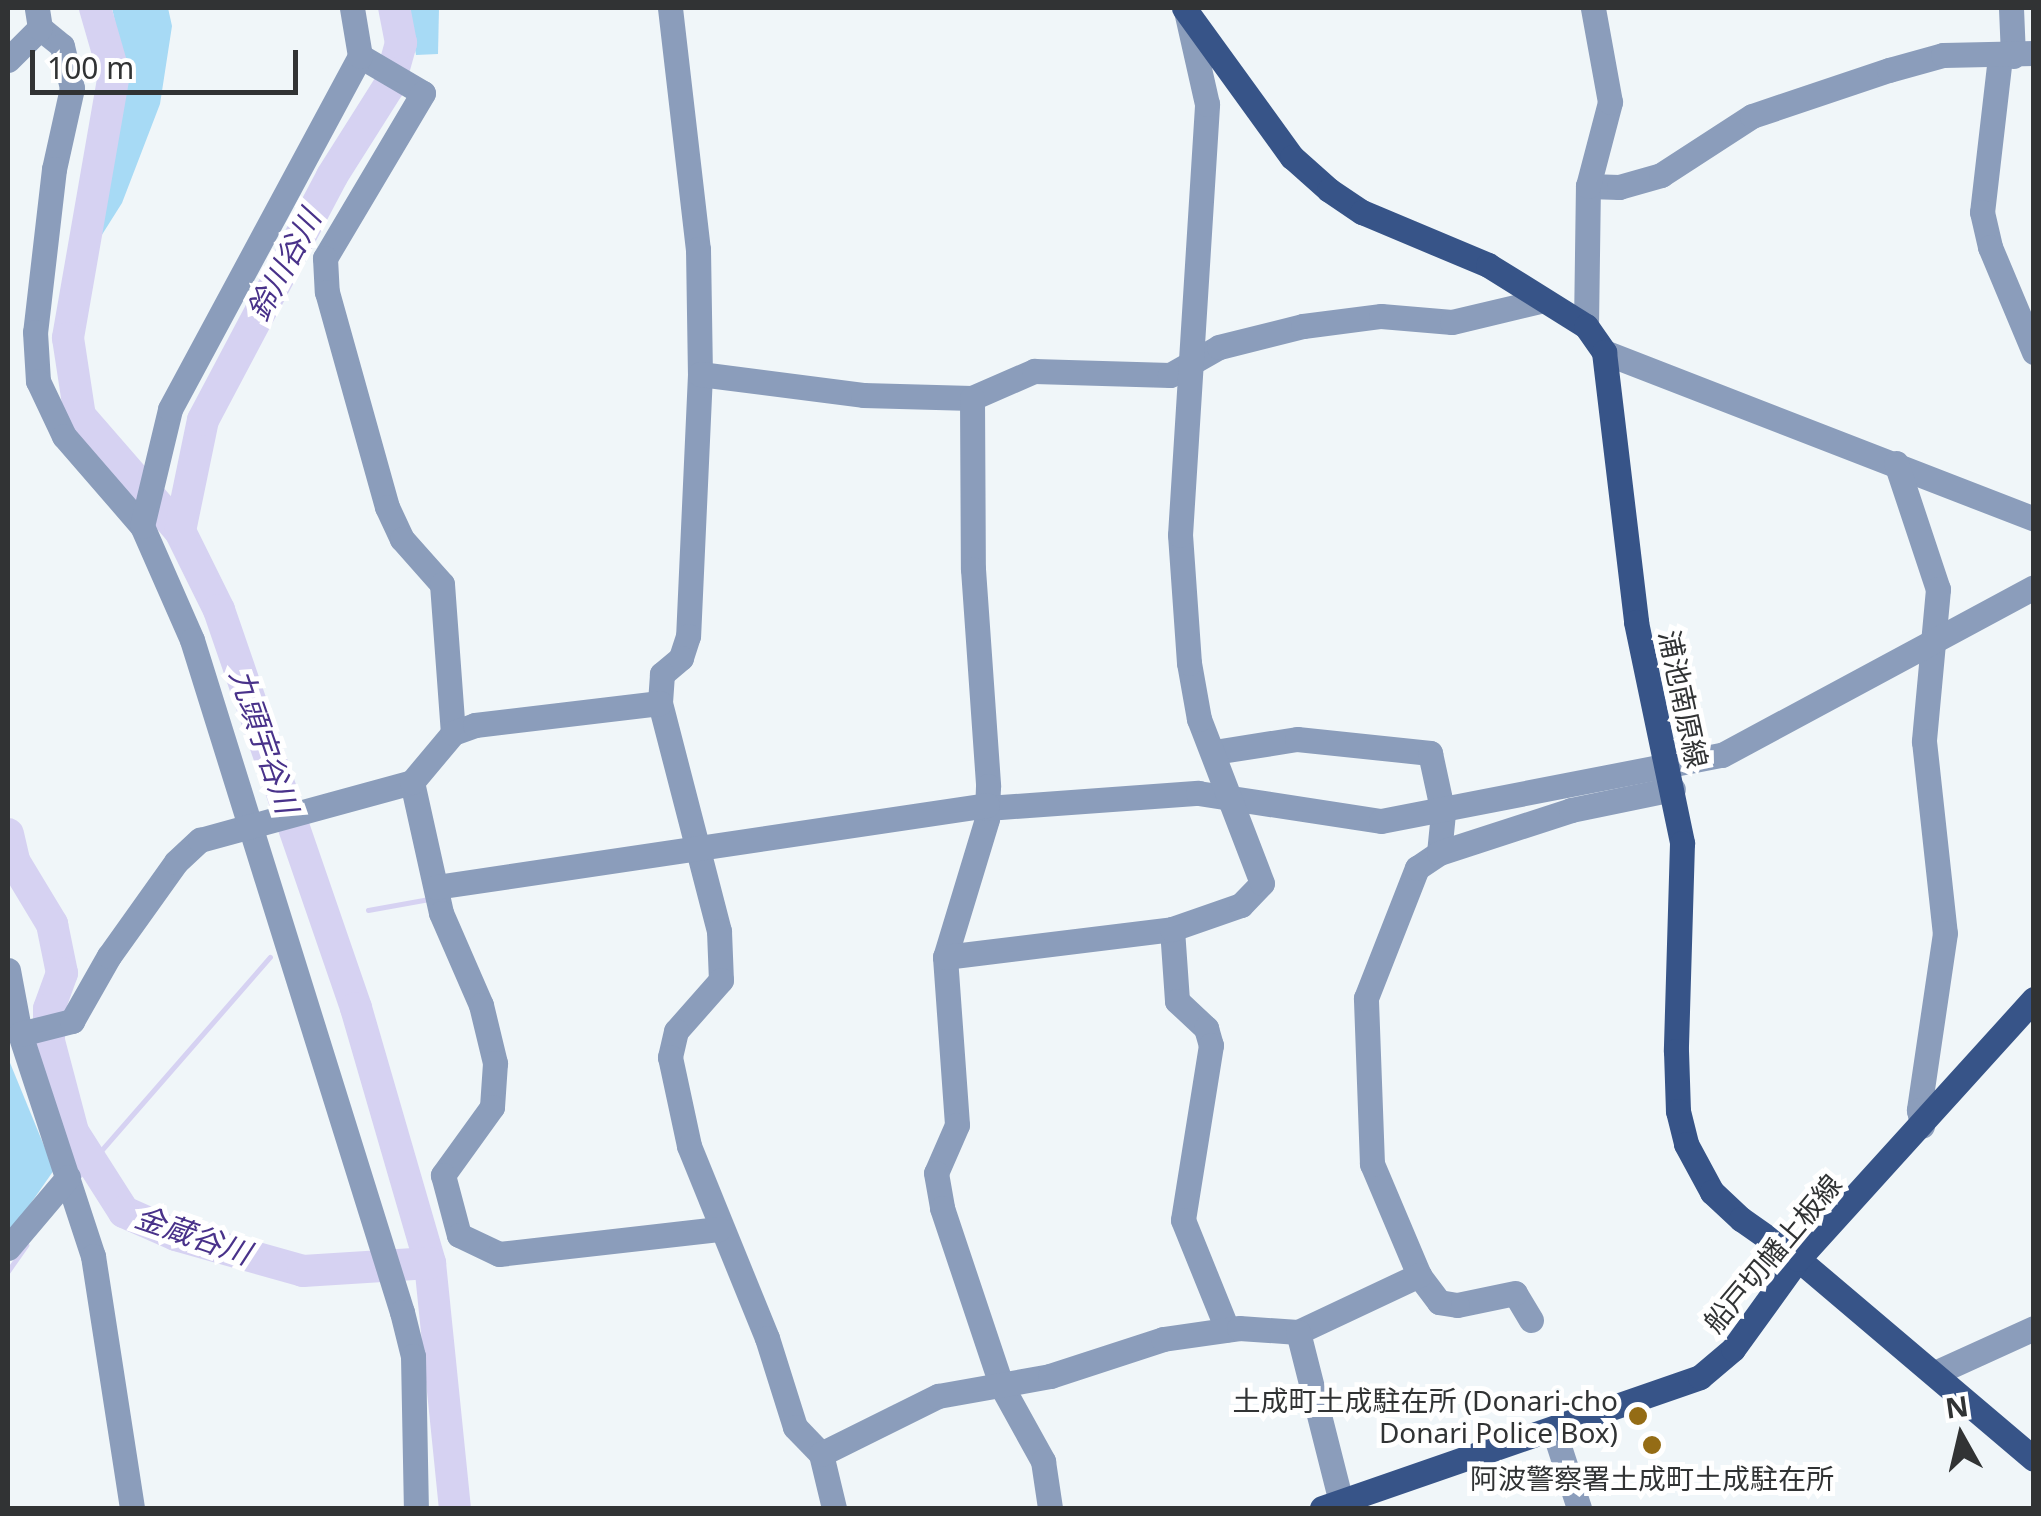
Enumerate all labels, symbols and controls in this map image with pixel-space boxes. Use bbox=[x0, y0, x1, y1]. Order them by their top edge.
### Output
scale bar bbox=[35, 30, 302, 92]
text: 100 m bbox=[47, 47, 134, 88]
water label: 鈴川谷川 bbox=[240, 204, 328, 326]
street label: 浦池南原線 bbox=[1653, 627, 1715, 771]
water label: 九頭宇谷川 bbox=[223, 664, 305, 818]
street label: 船戸切幡上板線 bbox=[1696, 1167, 1848, 1339]
water label: 金蔵谷川 bbox=[130, 1198, 256, 1272]
place label: 土成町土成駐在所 (Donari-cho Donari Police Box) bbox=[1232, 1383, 1618, 1449]
north arrow bbox=[1911, 1386, 2011, 1486]
text: N bbox=[1943, 1386, 1971, 1427]
marker: 土成町土成駐在所 (Donari-cho Donari Police Box) bbox=[1627, 1405, 1649, 1427]
marker: 阿波警察署土成町土成駐在所 bbox=[1641, 1434, 1663, 1456]
place label: 阿波警察署土成町土成駐在所 bbox=[1470, 1461, 1834, 1495]

